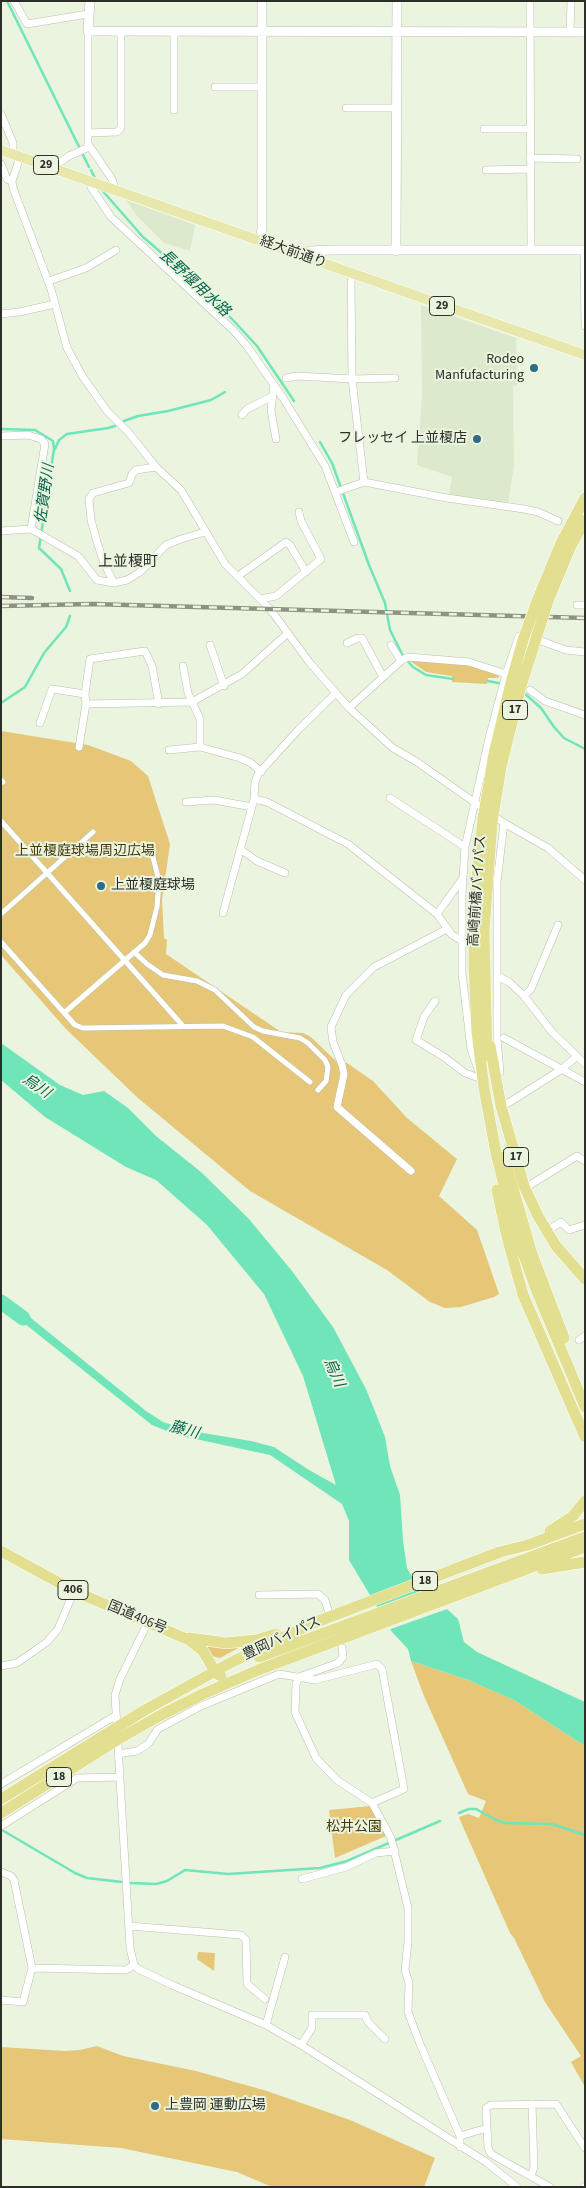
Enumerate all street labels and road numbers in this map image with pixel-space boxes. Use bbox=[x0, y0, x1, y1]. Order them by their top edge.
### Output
road number: 29 bbox=[34, 156, 58, 174]
street label: 経大前通り bbox=[257, 233, 329, 273]
road number: 29 bbox=[430, 296, 454, 316]
road number: 17 bbox=[502, 700, 528, 720]
street label: 高崎前橋バイパス bbox=[466, 835, 490, 947]
road number: 17 bbox=[504, 1148, 528, 1166]
road number: 18 bbox=[412, 1572, 438, 1590]
road number: 406 bbox=[58, 1580, 88, 1600]
street label: 国道406号 bbox=[105, 1598, 169, 1638]
street label: 豊岡バイパス bbox=[240, 1614, 324, 1664]
road number: 18 bbox=[46, 1768, 72, 1786]

